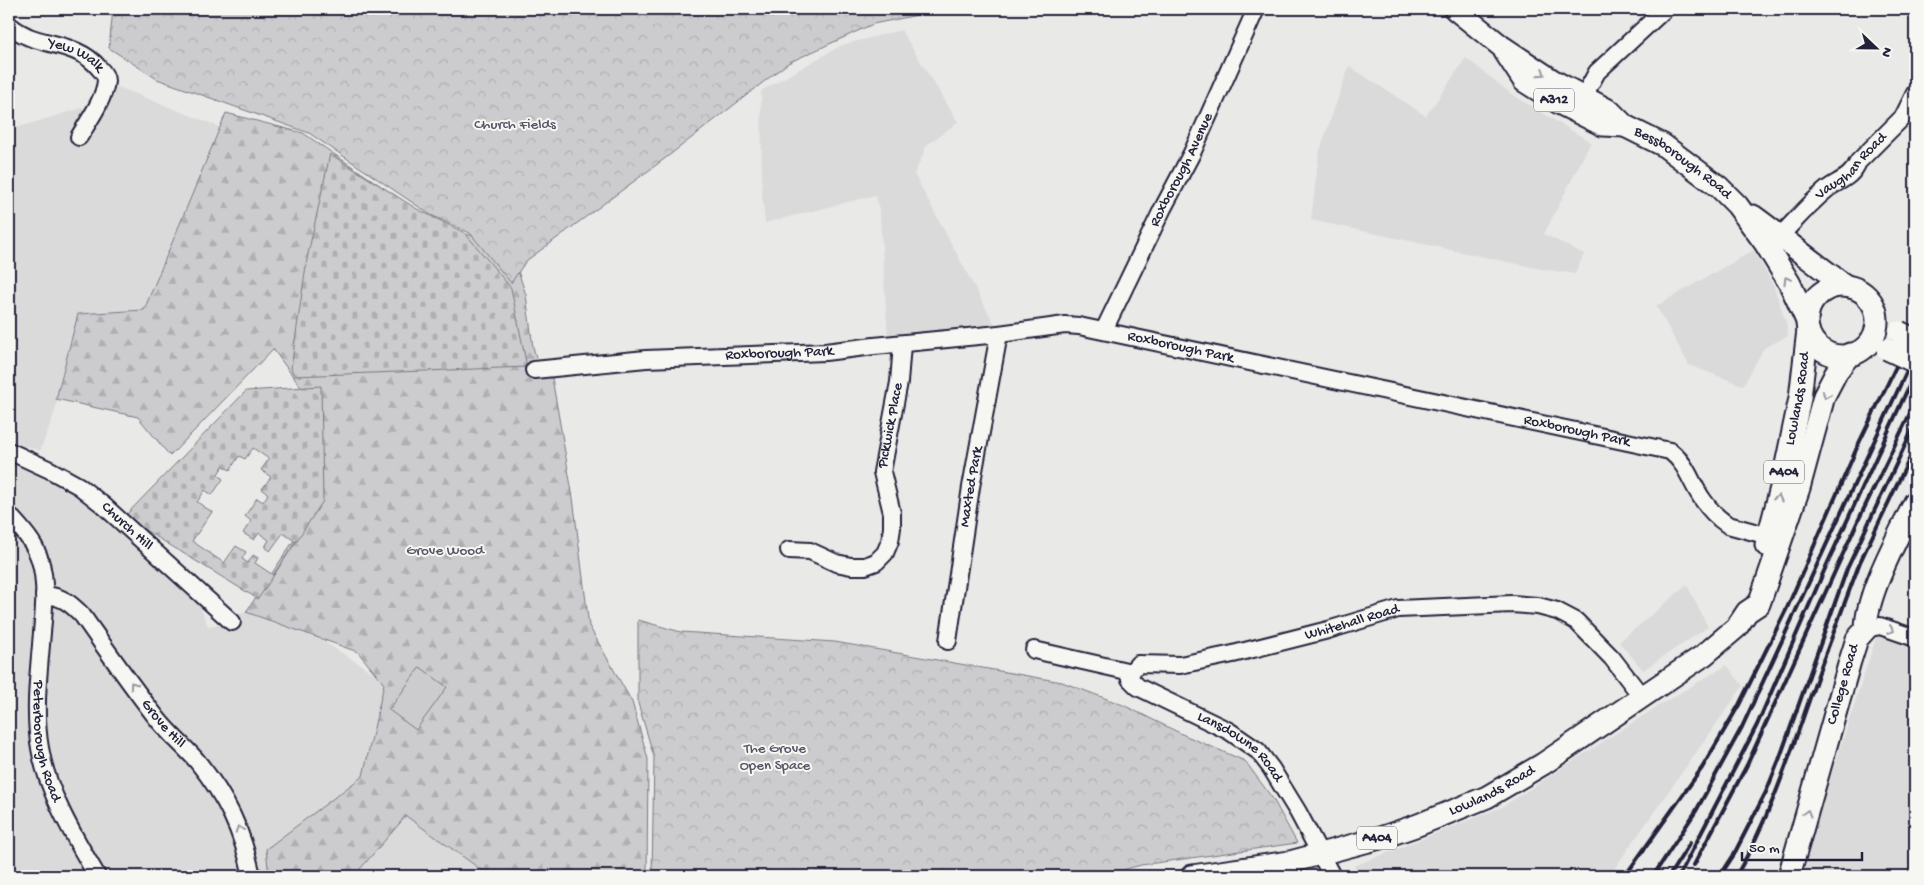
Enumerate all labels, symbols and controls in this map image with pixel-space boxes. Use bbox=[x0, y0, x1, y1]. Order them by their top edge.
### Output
north arrow bbox=[1852, 22, 1902, 72]
street label: Yew Walk bbox=[44, 34, 109, 77]
text: N bbox=[1876, 45, 1895, 59]
one-way arrow bbox=[1536, 67, 1545, 76]
road number: A312 bbox=[1534, 88, 1574, 112]
street label: Roxborough Avenue bbox=[1146, 110, 1218, 230]
park label: Church Fields bbox=[474, 116, 556, 134]
street label: Bessborough Road bbox=[1630, 122, 1736, 204]
street label: Vaughan Road bbox=[1811, 128, 1892, 205]
one-way arrow bbox=[1784, 277, 1794, 286]
street label: Roxborough Park bbox=[1126, 327, 1237, 368]
street label: Roxborough Park bbox=[725, 342, 836, 365]
street label: Lowlands Road bbox=[1781, 350, 1814, 447]
street label: Pickwick Place bbox=[874, 381, 908, 471]
one-way arrow bbox=[1821, 390, 1832, 399]
street label: Roxborough Park bbox=[1522, 411, 1633, 452]
street label: Maxted Park bbox=[956, 444, 987, 528]
road number: A404 bbox=[1764, 461, 1804, 484]
one-way arrow bbox=[1773, 494, 1783, 502]
street label: Church Hill bbox=[97, 498, 156, 555]
park label: Grove Wood bbox=[406, 542, 485, 560]
street label: Whitehall Road bbox=[1303, 600, 1403, 644]
one-way arrow bbox=[1886, 624, 1895, 634]
street label: College Road bbox=[1823, 641, 1864, 727]
street label: Peterborough Road bbox=[28, 679, 66, 806]
one-way arrow bbox=[130, 682, 138, 691]
street label: Grove Hill bbox=[137, 696, 189, 752]
street label: Lansdowne Road bbox=[1194, 708, 1287, 786]
park label: The Grove Open Space bbox=[740, 740, 810, 775]
street label: Lowlands Road bbox=[1447, 761, 1539, 820]
one-way arrow bbox=[1802, 809, 1812, 817]
one-way arrow bbox=[235, 826, 245, 834]
road number: A404 bbox=[1357, 826, 1397, 850]
scale bar bbox=[1742, 830, 1862, 862]
text: 50 m bbox=[1749, 840, 1780, 858]

